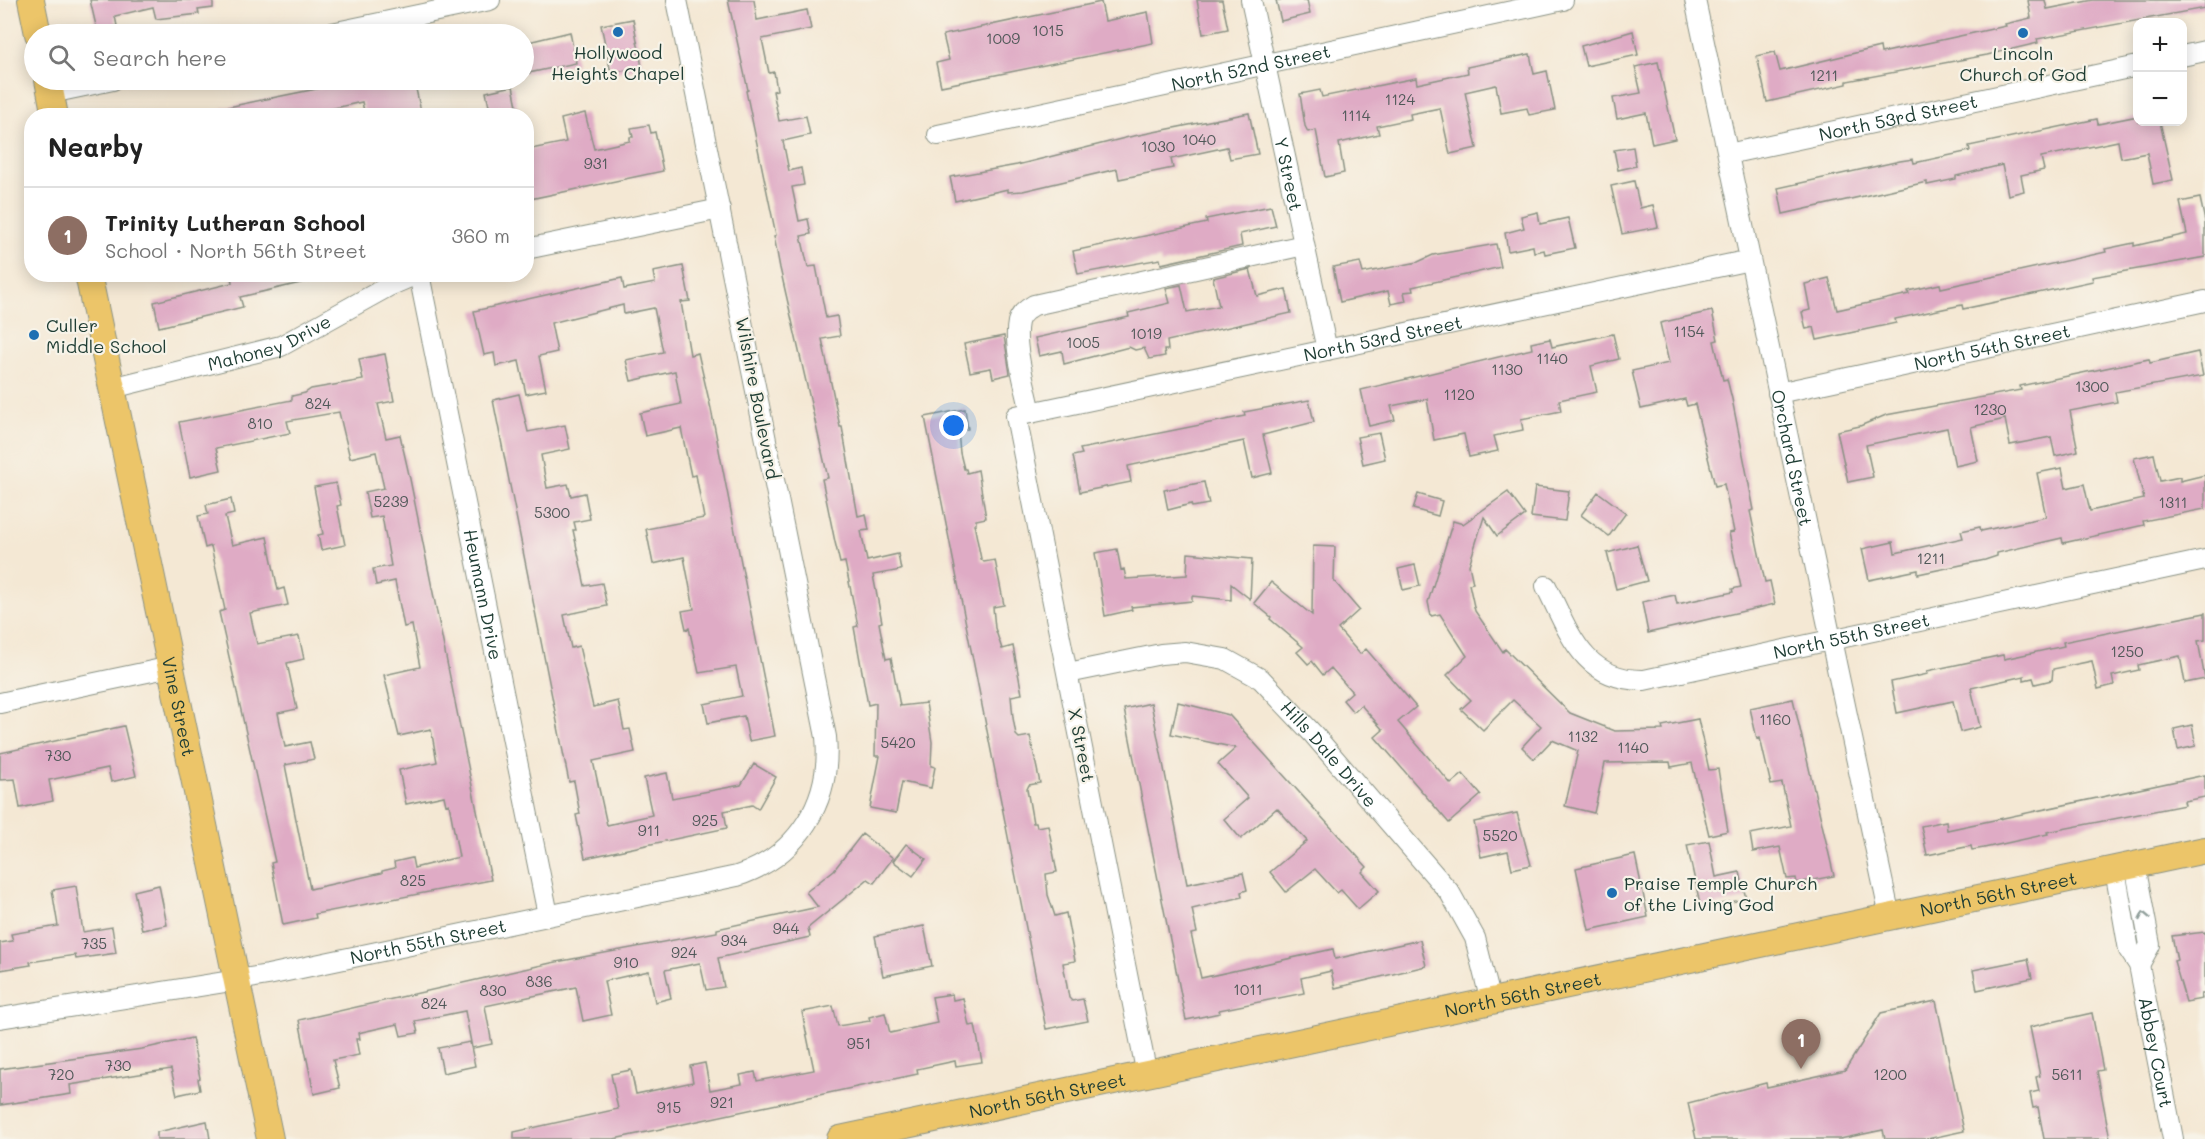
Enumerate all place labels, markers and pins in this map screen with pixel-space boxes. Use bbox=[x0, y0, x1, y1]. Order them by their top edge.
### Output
marker: Hollywood Heights Chapel bbox=[611, 25, 625, 39]
marker: Lincoln Church of God bbox=[2016, 26, 2030, 40]
place label: Hollywood Heights Chapel bbox=[551, 40, 685, 85]
place label: Lincoln Church of God bbox=[1959, 41, 2087, 86]
place label: Culler Middle School bbox=[46, 313, 167, 358]
marker: Culler Middle School bbox=[27, 328, 41, 342]
place label: Praise Temple Church of the Living God bbox=[1624, 871, 1817, 916]
marker: Praise Temple Church of the Living God bbox=[1605, 886, 1619, 900]
pin: 1 bbox=[1782, 1020, 1820, 1069]

